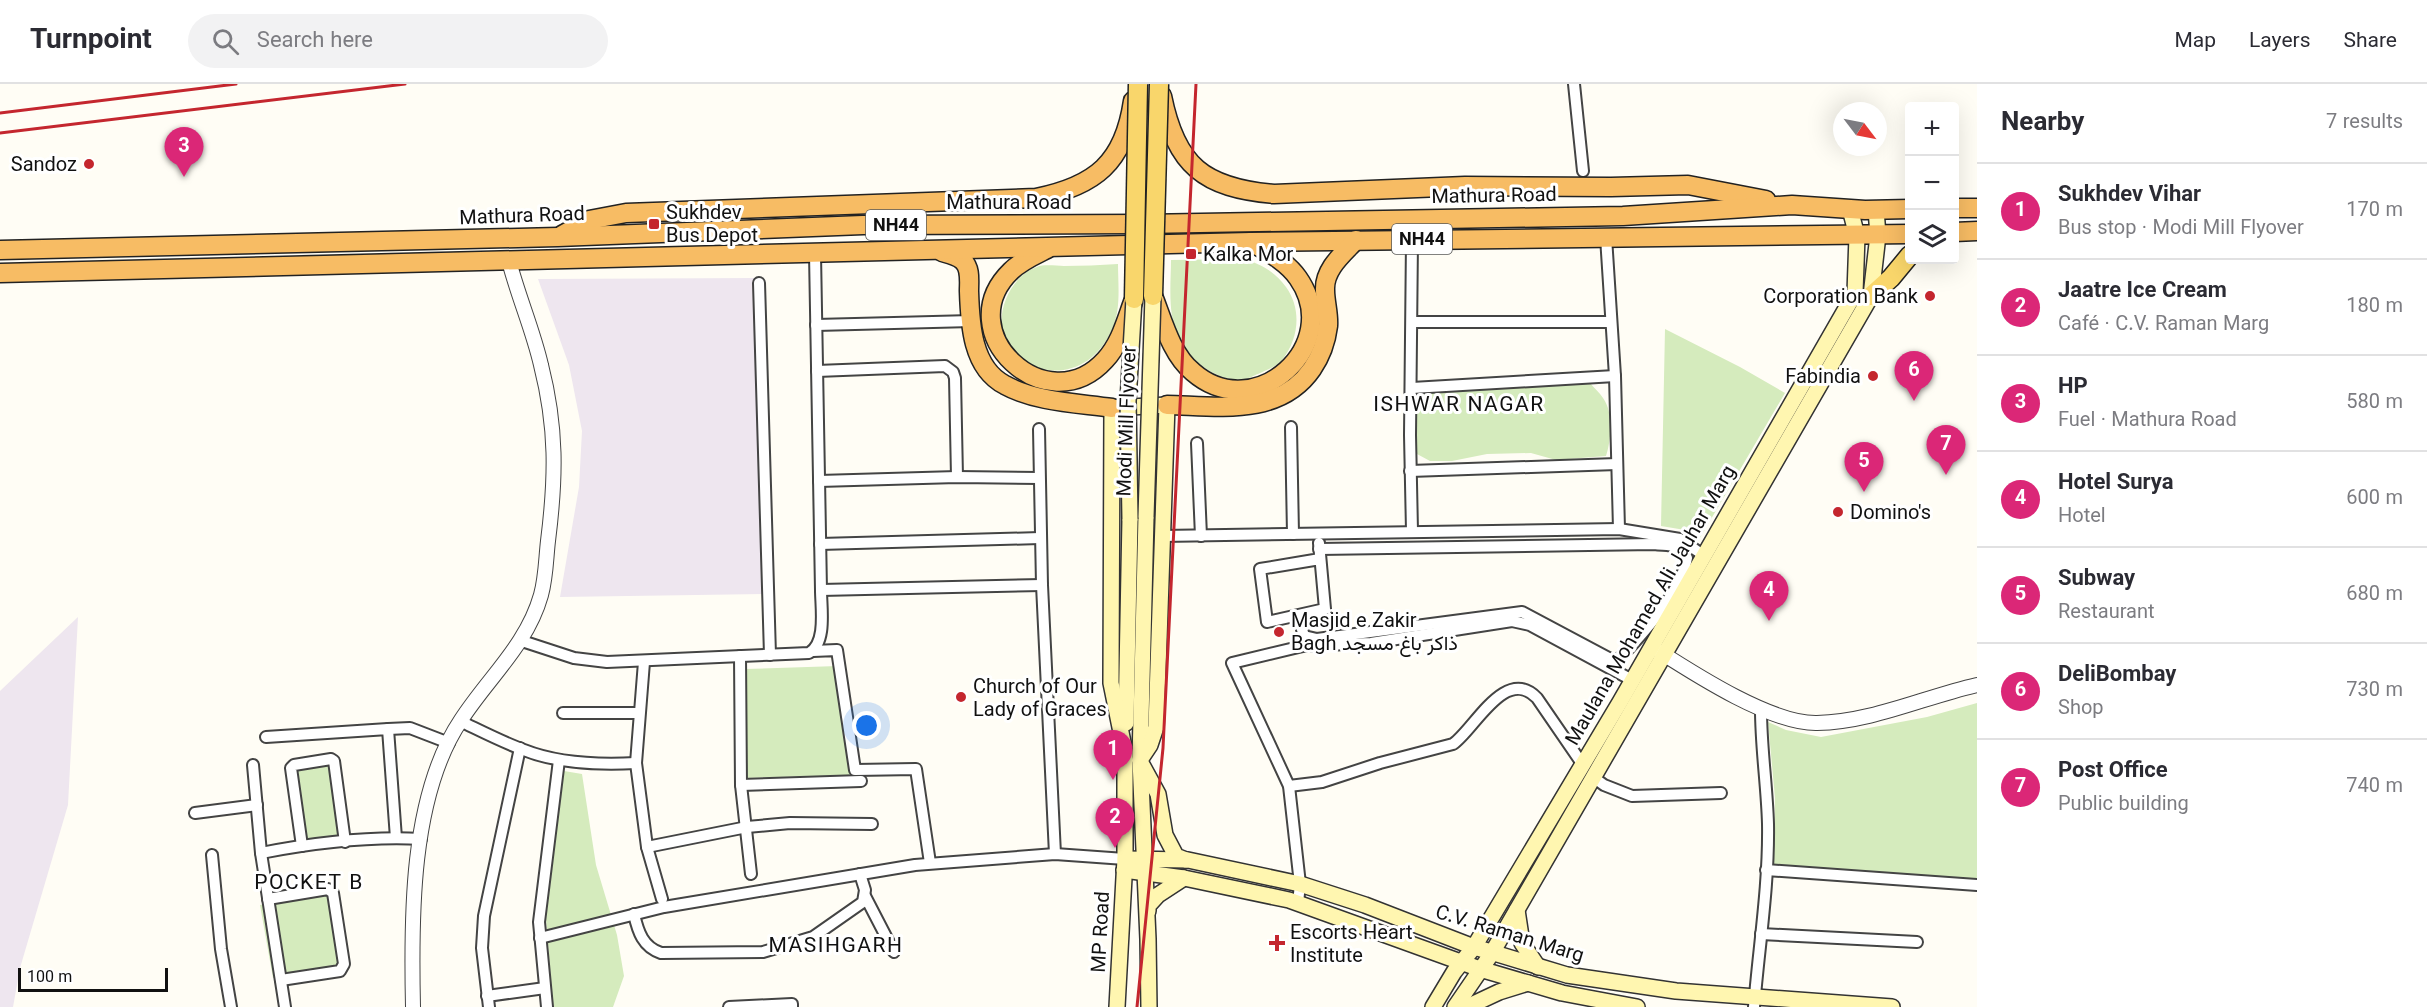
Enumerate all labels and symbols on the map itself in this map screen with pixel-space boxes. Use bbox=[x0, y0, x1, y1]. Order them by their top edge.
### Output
north arrow bbox=[1833, 102, 1887, 156]
pin: 3 bbox=[164, 128, 204, 177]
place label: Sandoz bbox=[11, 150, 77, 182]
marker: Sandoz bbox=[82, 157, 96, 171]
street label: Mathura Road bbox=[1431, 180, 1557, 214]
street label: Mathura Road bbox=[946, 188, 1072, 220]
place label: Sukhdev Bus Depot bbox=[666, 198, 758, 253]
street label: Mathura Road bbox=[459, 199, 585, 235]
road number: NH44 bbox=[866, 210, 926, 240]
marker: Sukhdev Bus Depot bbox=[647, 217, 661, 231]
road number: NH44 bbox=[1392, 224, 1452, 254]
place label: Kalka Mor bbox=[1203, 240, 1294, 272]
marker: Kalka Mor bbox=[1184, 247, 1198, 261]
place label: Corporation Bank bbox=[1763, 282, 1919, 314]
marker: Corporation Bank bbox=[1923, 289, 1937, 303]
street label: Modi Mill Flyover bbox=[1109, 345, 1147, 497]
pin: 6 bbox=[1894, 352, 1934, 401]
place label: Fabindia bbox=[1785, 362, 1861, 394]
marker: Fabindia bbox=[1866, 369, 1880, 383]
district label: ISHWAR NAGAR bbox=[1373, 389, 1545, 422]
pin: 7 bbox=[1926, 426, 1966, 475]
pin: 5 bbox=[1844, 442, 1884, 492]
street label: Maulana Mohamed Ali Jauhar Marg bbox=[1558, 460, 1745, 752]
place label: Domino's bbox=[1850, 498, 1931, 530]
marker: Domino's bbox=[1831, 505, 1845, 519]
pin: 4 bbox=[1750, 572, 1788, 621]
place label: Masjid e Zakir Bagh ذاکر باغ مسجد bbox=[1291, 606, 1458, 661]
marker: Masjid e Zakir Bagh ذاکر باغ مسجد bbox=[1272, 625, 1286, 639]
place label: Church of Our Lady of Graces bbox=[973, 672, 1107, 727]
marker: Church of Our Lady of Graces bbox=[954, 690, 968, 704]
your location bbox=[852, 711, 881, 740]
pin: 1 bbox=[1094, 730, 1132, 780]
pin: 2 bbox=[1096, 798, 1134, 848]
district label: POCKET B bbox=[254, 867, 364, 900]
street label: MP Road bbox=[1084, 891, 1120, 974]
street label: C.V. Raman Marg bbox=[1431, 897, 1588, 973]
place label: Escorts Heart Institute bbox=[1290, 918, 1413, 973]
district label: MASIHGARH bbox=[769, 930, 903, 963]
marker: Escorts Heart Institute bbox=[1268, 934, 1286, 952]
scale bar bbox=[18, 965, 168, 992]

